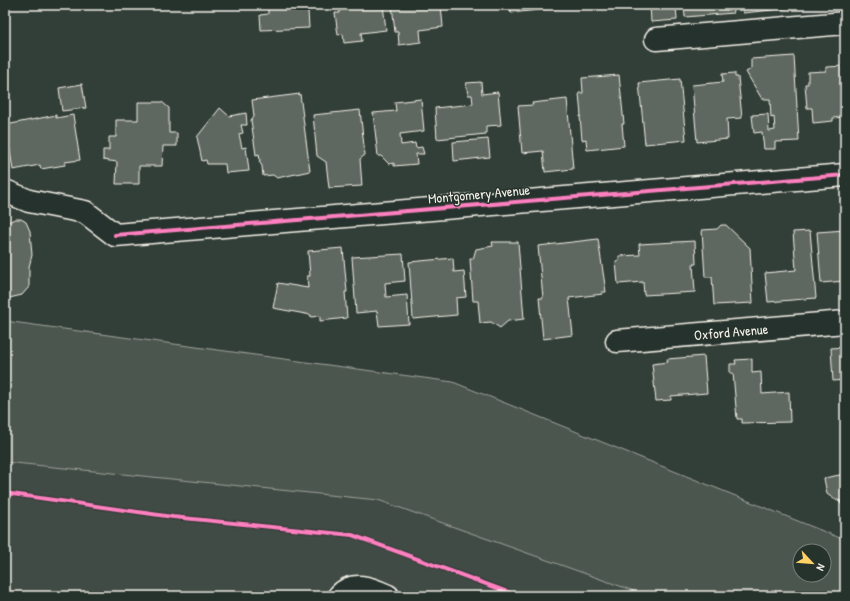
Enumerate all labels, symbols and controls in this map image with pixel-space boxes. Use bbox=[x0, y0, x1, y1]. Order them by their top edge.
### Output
street label: Montgomery Avenue bbox=[427, 180, 531, 208]
street label: Oxford Avenue bbox=[693, 319, 769, 344]
north arrow bbox=[792, 543, 832, 583]
text: N bbox=[813, 562, 829, 573]

